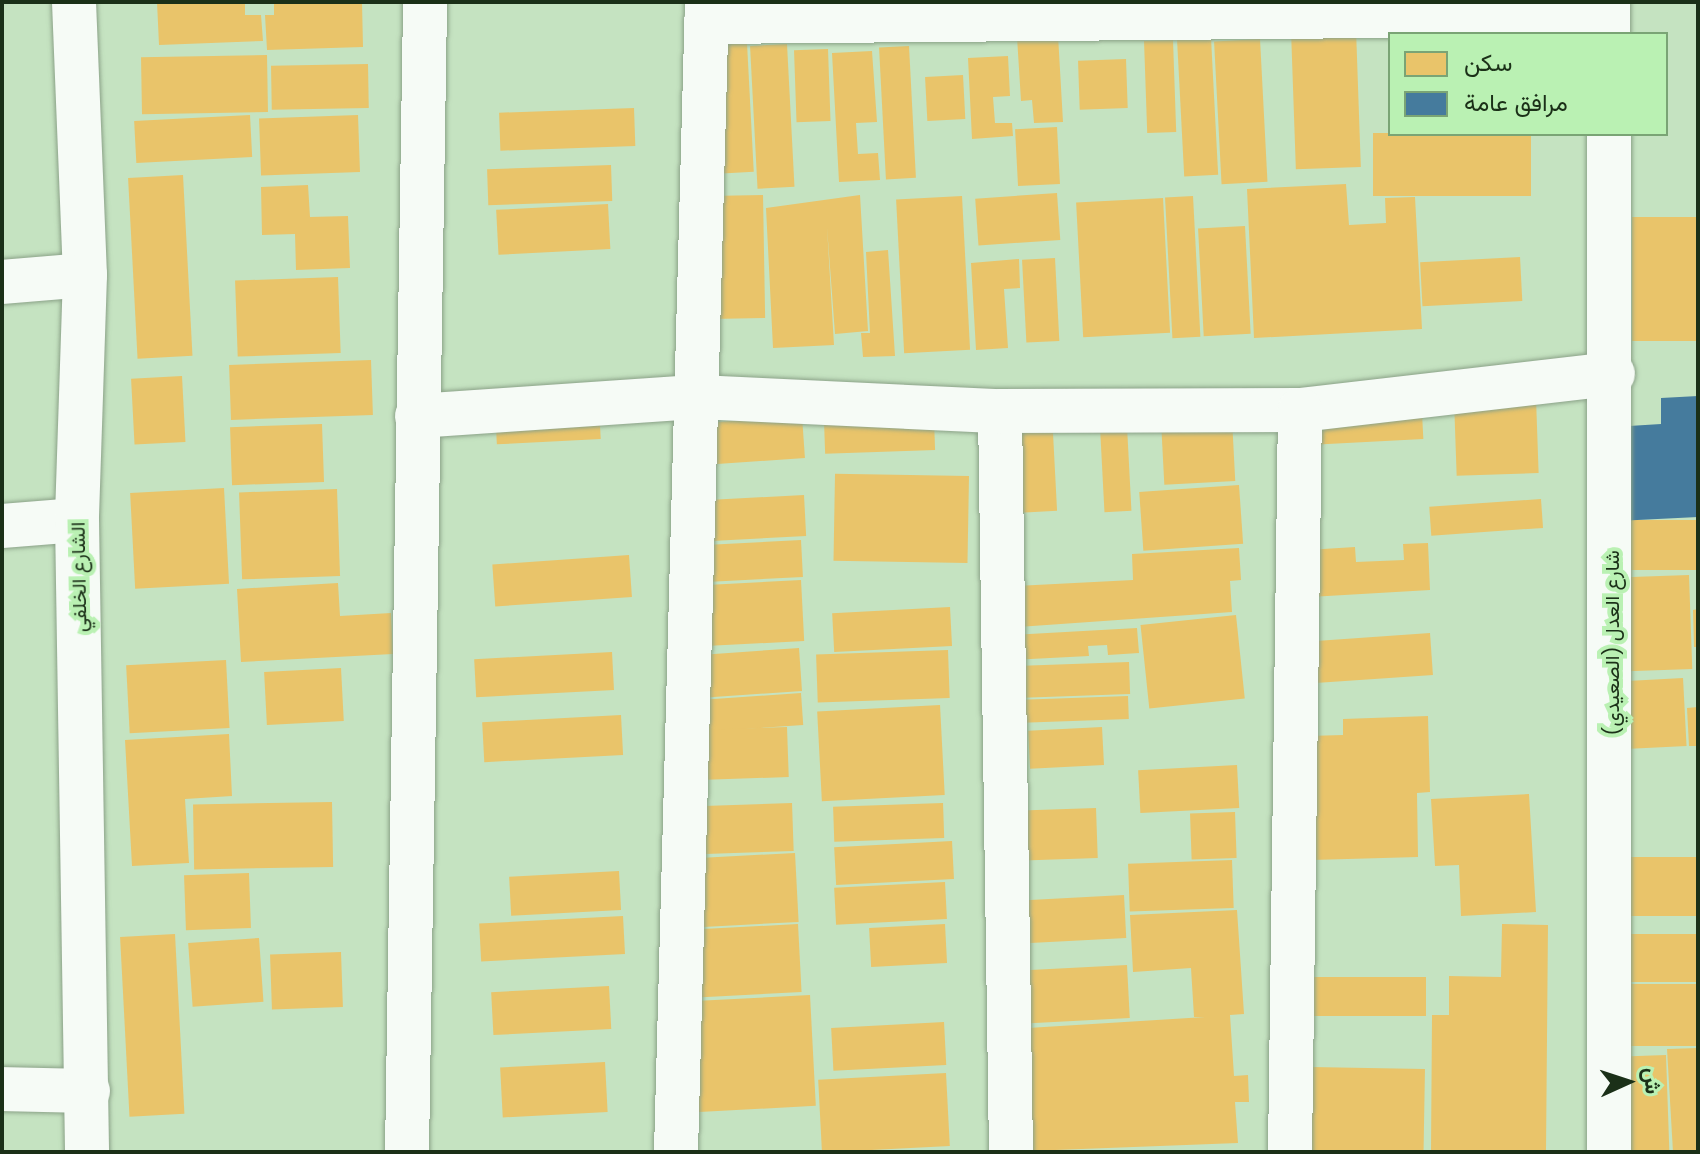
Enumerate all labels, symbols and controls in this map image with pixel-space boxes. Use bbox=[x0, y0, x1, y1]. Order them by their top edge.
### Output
legend bbox=[1388, 32, 1668, 136]
text: سكن bbox=[1464, 46, 1513, 79]
text: مرافق عامة bbox=[1464, 86, 1568, 119]
street label: الشارع الخلفي bbox=[66, 522, 92, 632]
street label: شارع العدل (الصعيدي) bbox=[1600, 550, 1624, 736]
north arrow bbox=[1588, 1042, 1668, 1122]
text: ش bbox=[1636, 1067, 1669, 1095]

